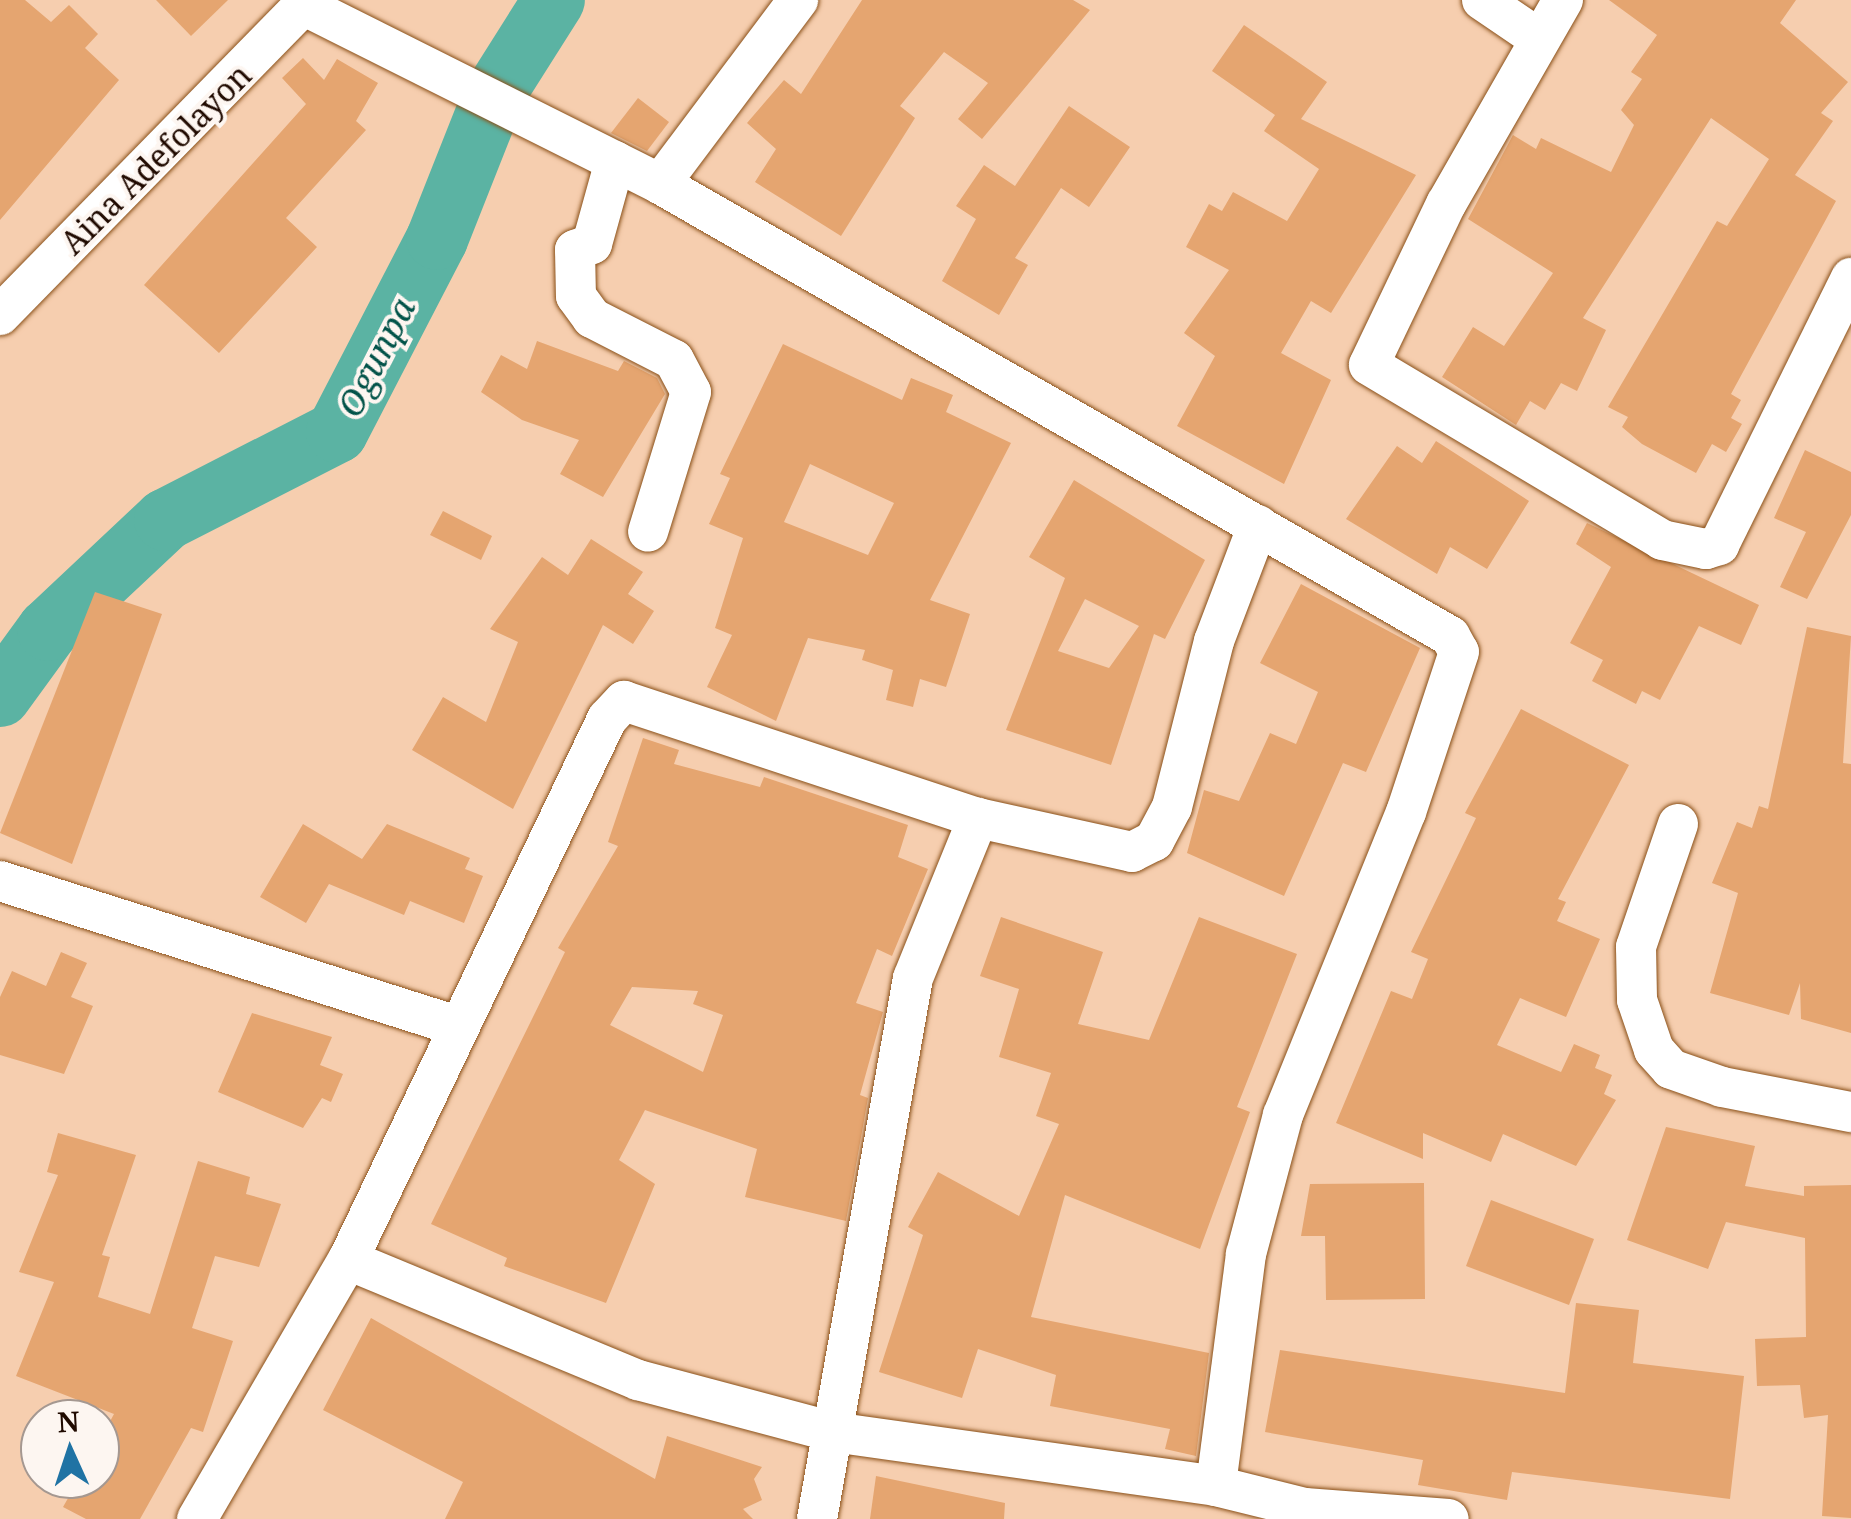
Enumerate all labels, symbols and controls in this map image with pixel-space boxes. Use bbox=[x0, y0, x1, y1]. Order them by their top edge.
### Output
street label: Aina Adefolayon bbox=[53, 56, 259, 262]
water label: Ogunpa bbox=[328, 291, 424, 423]
north arrow bbox=[20, 1399, 120, 1499]
text: N bbox=[57, 1401, 81, 1441]

